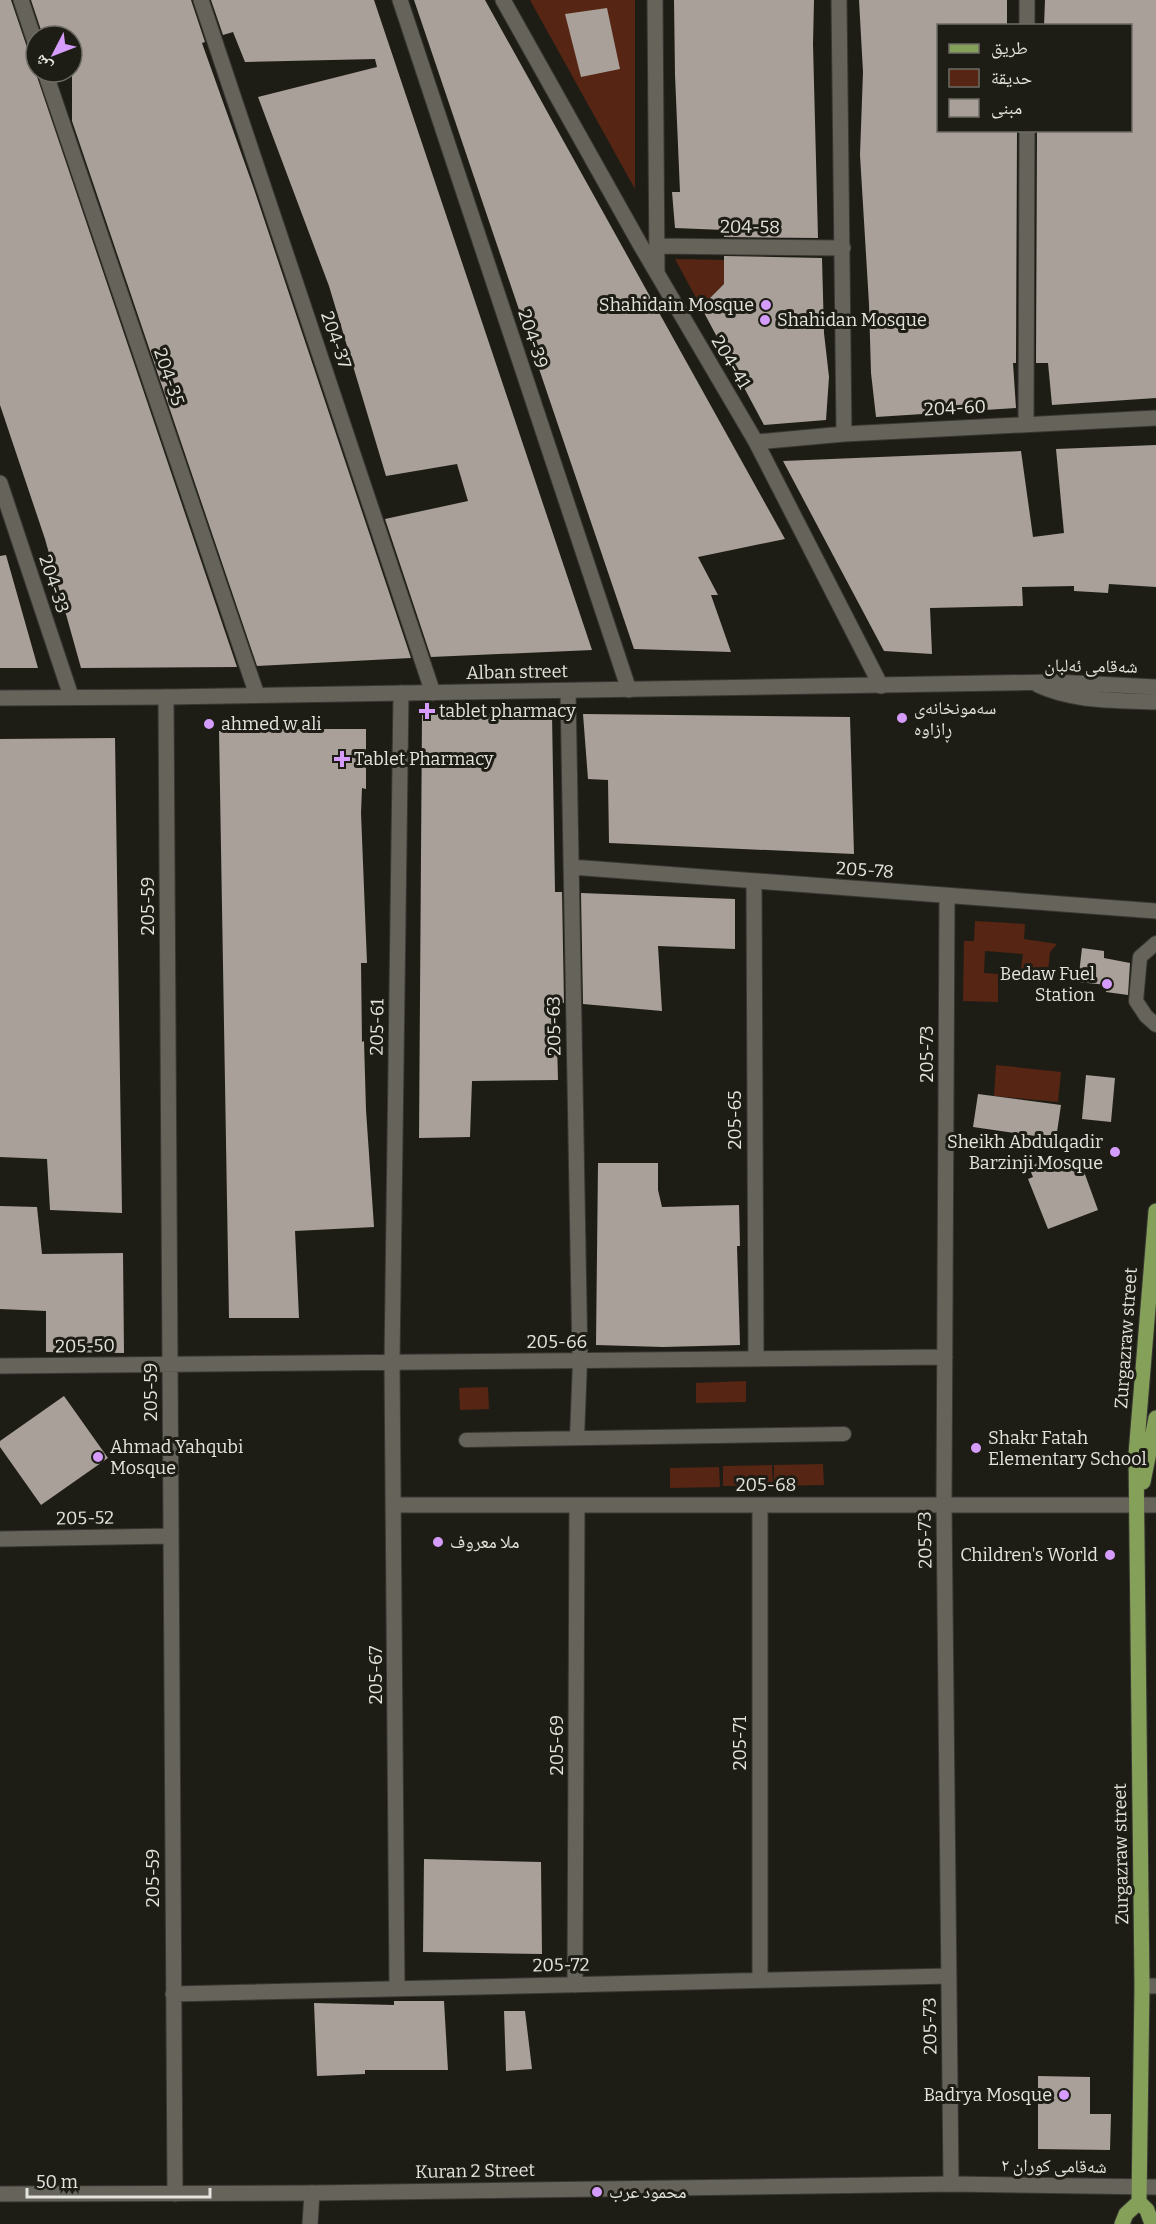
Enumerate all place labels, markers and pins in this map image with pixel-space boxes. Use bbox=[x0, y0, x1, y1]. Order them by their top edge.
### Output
place label: Shahidain Mosque bbox=[599, 294, 754, 316]
marker: Shahidain Mosque bbox=[759, 298, 773, 312]
place label: Shahidan Mosque bbox=[777, 309, 927, 331]
marker: Shahidan Mosque bbox=[758, 313, 772, 327]
place label: سەمونخانەی ڕازاوە bbox=[914, 697, 996, 743]
place label: tablet pharmacy bbox=[439, 700, 576, 722]
marker: tablet pharmacy bbox=[420, 704, 434, 718]
marker: سەمونخانەی ڕازاوە bbox=[895, 711, 909, 725]
place label: ahmed w ali bbox=[221, 713, 322, 735]
marker: ahmed w ali bbox=[202, 717, 216, 731]
place label: Tablet Pharmacy bbox=[354, 748, 494, 770]
marker: Tablet Pharmacy bbox=[335, 752, 349, 766]
place label: Bedaw Fuel Station bbox=[1000, 963, 1096, 1006]
marker: Bedaw Fuel Station bbox=[1100, 977, 1114, 991]
place label: Sheikh Abdulqadir Barzinji Mosque bbox=[947, 1131, 1103, 1174]
marker: Sheikh Abdulqadir Barzinji Mosque bbox=[1108, 1145, 1122, 1159]
place label: Shakr Fatah Elementary School bbox=[988, 1427, 1147, 1470]
place label: Ahmad Yahqubi Mosque bbox=[110, 1436, 243, 1479]
marker: Shakr Fatah Elementary School bbox=[969, 1441, 983, 1455]
marker: Ahmad Yahqubi Mosque bbox=[91, 1450, 105, 1464]
place label: ملا معروف bbox=[450, 1531, 519, 1553]
marker: ملا معروف bbox=[431, 1535, 445, 1549]
place label: Children's World bbox=[960, 1544, 1098, 1566]
marker: Children's World bbox=[1103, 1548, 1117, 1562]
place label: Badrya Mosque bbox=[923, 2084, 1052, 2106]
marker: Badrya Mosque bbox=[1057, 2088, 1071, 2102]
place label: محمود عرب bbox=[609, 2181, 686, 2203]
marker: محمود عرب bbox=[590, 2185, 604, 2199]

